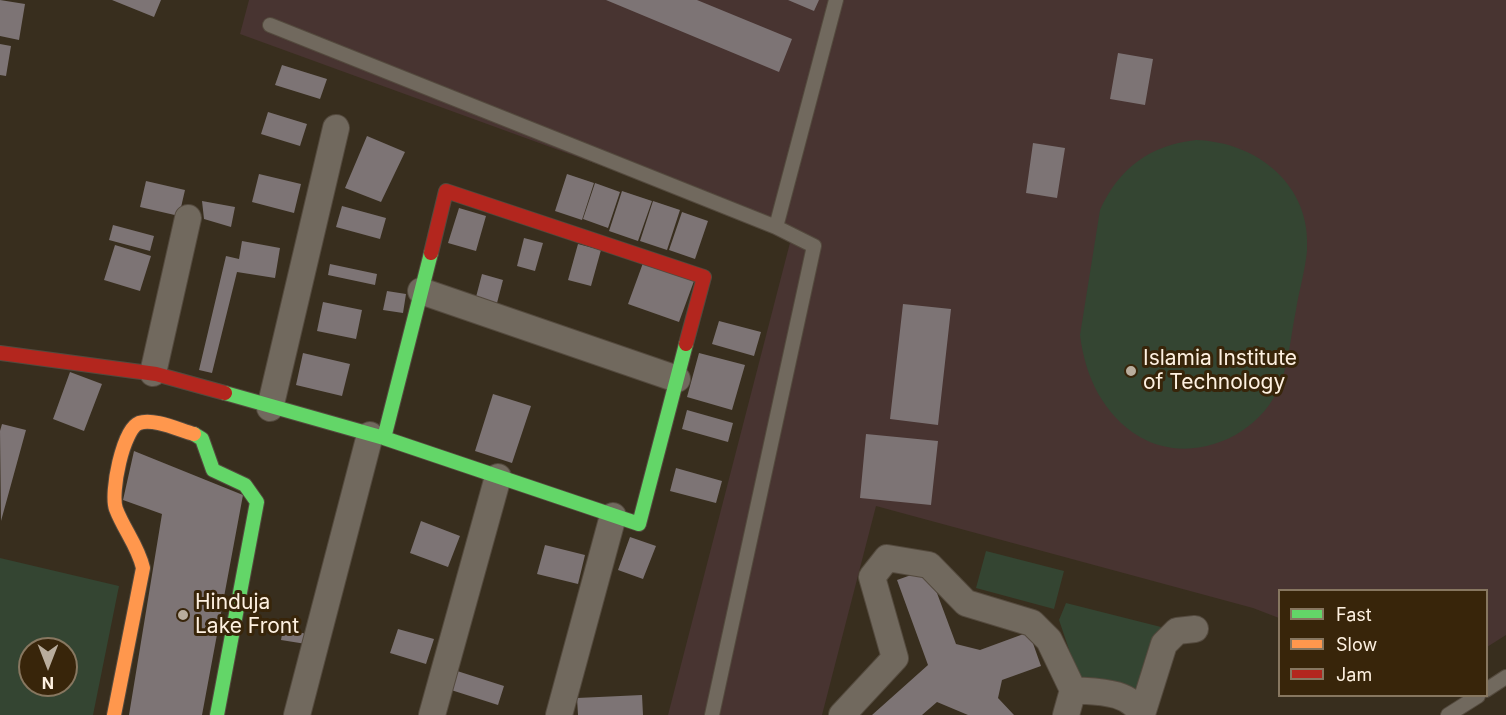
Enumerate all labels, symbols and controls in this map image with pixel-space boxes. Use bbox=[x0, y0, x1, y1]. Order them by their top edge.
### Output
place label: Islamia Institute of Technology bbox=[1143, 346, 1297, 396]
marker: Islamia Institute of Technology bbox=[1124, 364, 1138, 378]
legend bbox=[1278, 589, 1488, 697]
place label: Hinduja Lake Front bbox=[195, 590, 299, 640]
text: Fast bbox=[1336, 604, 1372, 625]
marker: Hinduja Lake Front bbox=[176, 608, 190, 622]
text: Slow bbox=[1336, 634, 1377, 655]
north arrow bbox=[18, 637, 78, 697]
text: Jam bbox=[1336, 664, 1372, 685]
text: N bbox=[42, 673, 54, 693]

